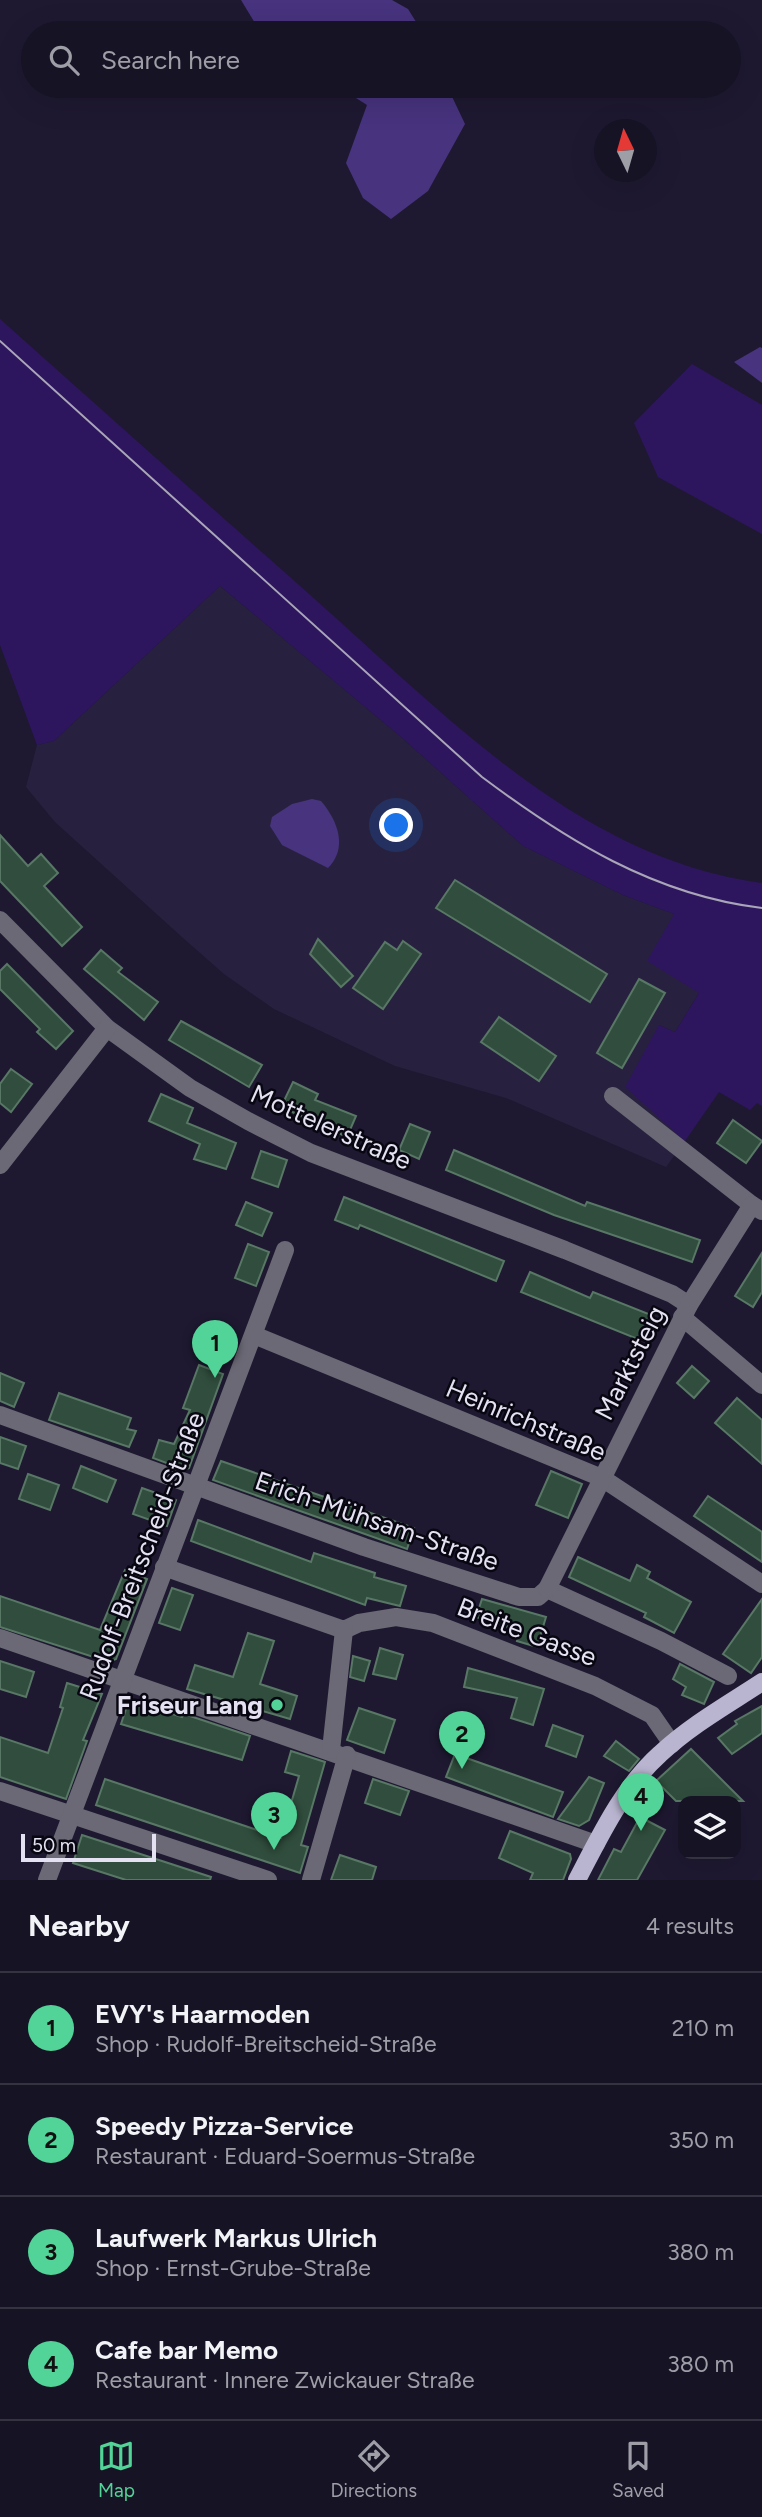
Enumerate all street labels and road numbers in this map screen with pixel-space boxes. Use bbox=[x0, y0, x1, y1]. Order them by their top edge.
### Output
street label: Mottelerstraße bbox=[246, 1077, 416, 1177]
street label: Marktsteig bbox=[588, 1301, 672, 1425]
street label: Heinrichstraße bbox=[441, 1372, 611, 1468]
street label: Rudolf-Breitscheid-Straße bbox=[72, 1408, 212, 1704]
street label: Erich-Mühsam-Straße bbox=[251, 1464, 503, 1578]
street label: Breite Gasse bbox=[453, 1591, 601, 1673]

